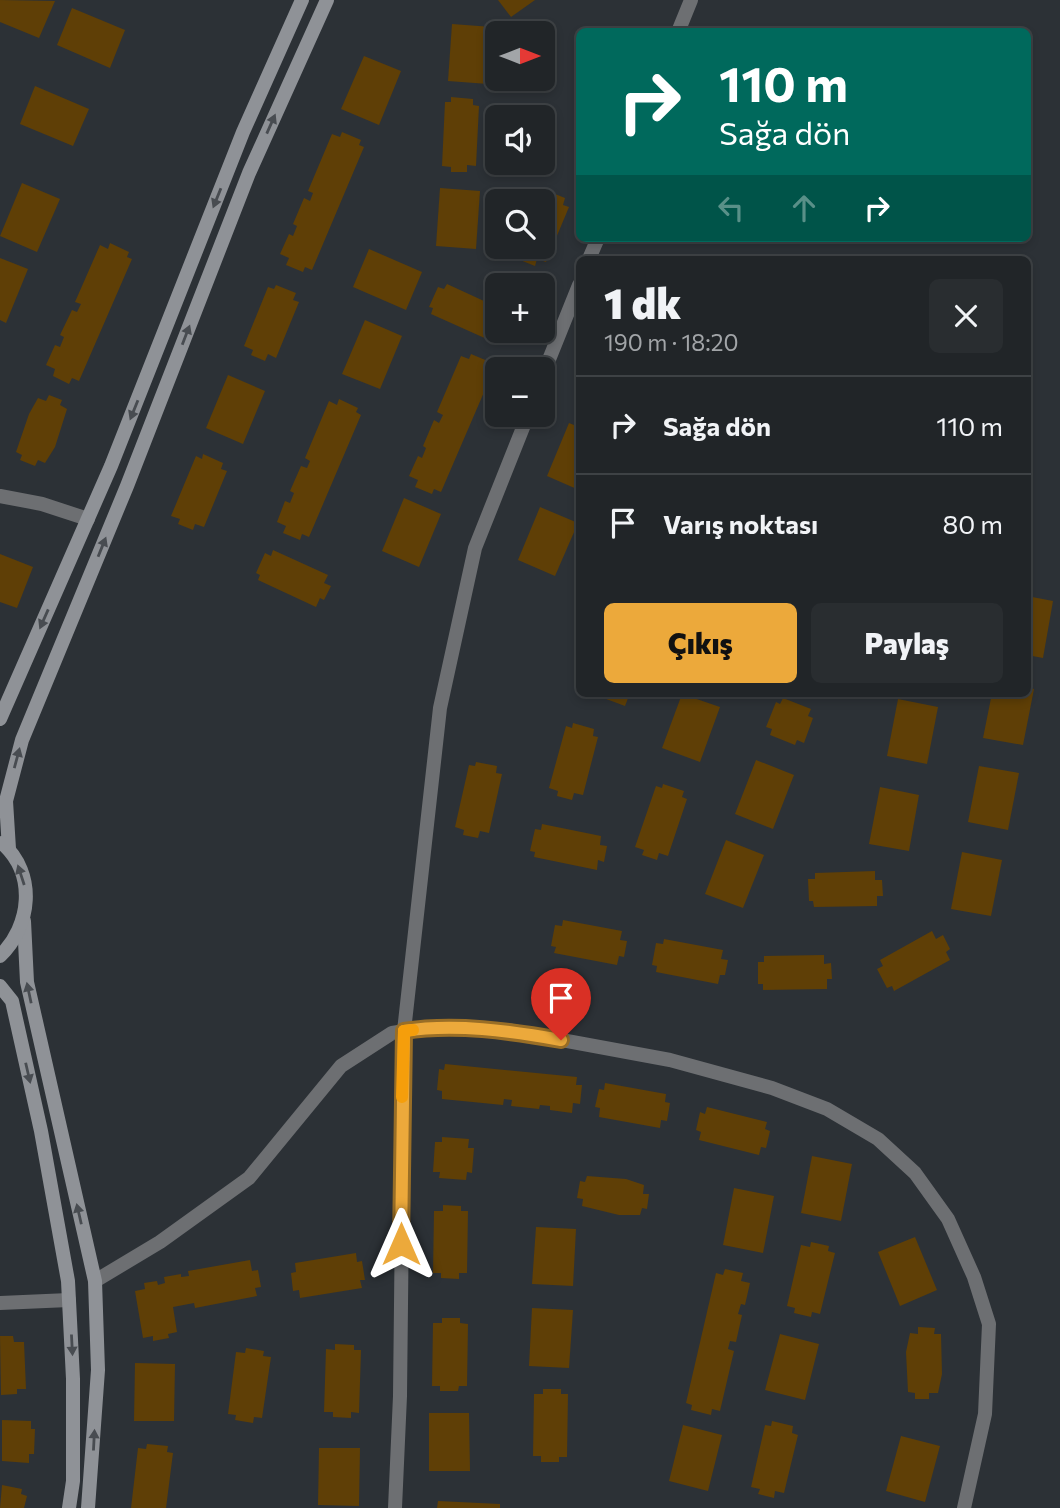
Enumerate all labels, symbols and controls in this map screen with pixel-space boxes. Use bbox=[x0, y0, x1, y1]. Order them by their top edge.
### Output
north arrow bbox=[485, 21, 555, 91]
map controls bbox=[485, 21, 555, 427]
text: 110 m bbox=[719, 52, 848, 112]
icon: right bbox=[604, 56, 695, 147]
button: sound bbox=[485, 105, 555, 175]
text: Sağa dön bbox=[719, 112, 850, 152]
one-way arrow bbox=[266, 114, 277, 135]
one-way arrow bbox=[212, 188, 223, 209]
button: search bbox=[485, 189, 555, 259]
icon: left bbox=[712, 189, 750, 227]
icon: ahead bbox=[785, 189, 823, 227]
icon: right bbox=[858, 189, 896, 227]
button: + bbox=[485, 273, 555, 343]
text: 1 dk bbox=[604, 276, 681, 328]
button: close bbox=[929, 279, 1003, 353]
one-way arrow bbox=[180, 325, 191, 346]
text: 190 m · 18:20 bbox=[604, 328, 738, 356]
button: − bbox=[485, 357, 555, 427]
one-way arrow bbox=[128, 399, 139, 420]
icon: right bbox=[604, 406, 642, 444]
text: Sağa dön bbox=[663, 410, 771, 441]
text: 110 m bbox=[936, 410, 1003, 441]
icon: arrive bbox=[604, 504, 642, 542]
text: Varış noktası bbox=[663, 508, 818, 539]
text: 80 m bbox=[943, 508, 1003, 539]
one-way arrow bbox=[96, 536, 107, 557]
button: Çıkış bbox=[604, 603, 797, 683]
button: Paylaş bbox=[811, 603, 1003, 683]
one-way arrow bbox=[38, 608, 49, 629]
one-way arrow bbox=[12, 747, 23, 769]
one-way arrow bbox=[16, 865, 26, 886]
pin bbox=[531, 968, 591, 1040]
icon: arrive bbox=[542, 979, 580, 1017]
one-way arrow bbox=[24, 982, 35, 1004]
one-way arrow bbox=[23, 1062, 34, 1084]
one-way arrow bbox=[74, 1203, 85, 1225]
position arrow bbox=[364, 1207, 438, 1281]
one-way arrow bbox=[66, 1334, 77, 1356]
one-way arrow bbox=[88, 1429, 99, 1451]

